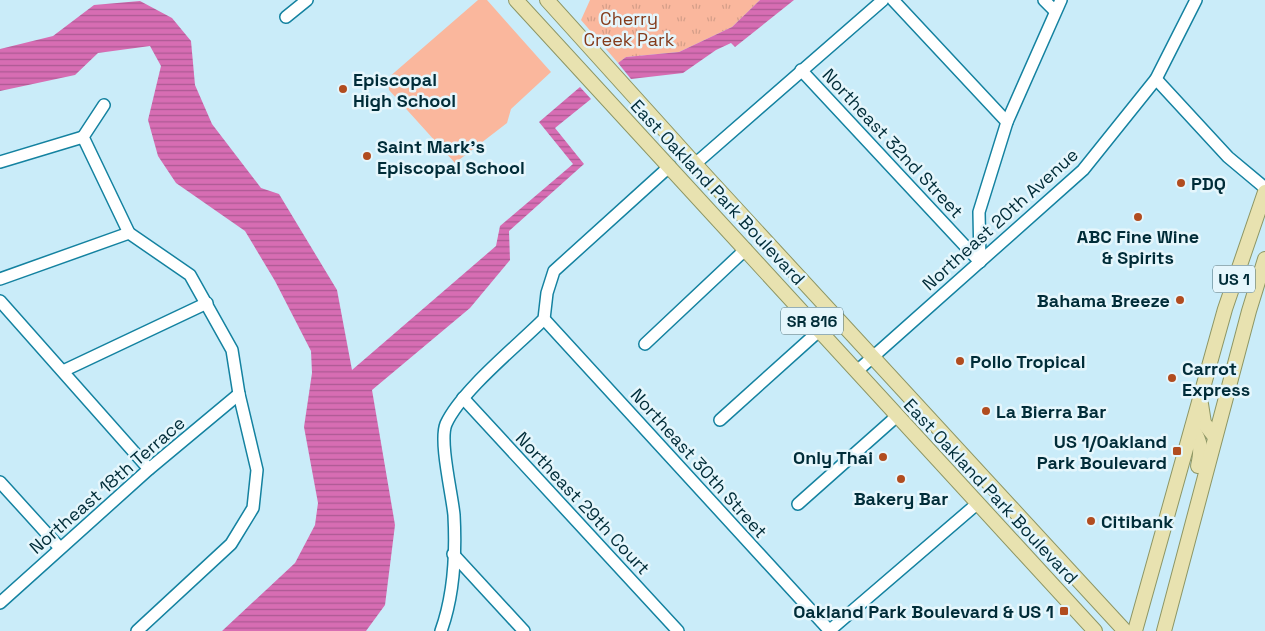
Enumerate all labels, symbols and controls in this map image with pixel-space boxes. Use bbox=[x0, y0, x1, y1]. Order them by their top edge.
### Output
park label: Cherry Creek Park bbox=[583, 7, 675, 51]
street label: Northeast 32nd Street bbox=[818, 63, 968, 223]
place label: Episcopal High School bbox=[353, 68, 456, 112]
marker: Episcopal High School bbox=[337, 83, 349, 95]
street label: East Oakland Park Boulevard bbox=[626, 94, 810, 290]
place label: Saint Mark's Episcopal School bbox=[377, 135, 525, 179]
street label: Northeast 20th Avenue bbox=[917, 143, 1083, 295]
marker: Saint Mark's Episcopal School bbox=[361, 150, 373, 162]
place label: PDQ bbox=[1191, 172, 1226, 195]
marker: PDQ bbox=[1175, 177, 1187, 189]
marker: ABC Fine Wine & Spirits bbox=[1132, 211, 1144, 223]
place label: ABC Fine Wine & Spirits bbox=[1077, 225, 1199, 269]
road number: US 1 bbox=[1213, 266, 1255, 292]
place label: Bahama Breeze bbox=[1037, 289, 1170, 312]
marker: Bahama Breeze bbox=[1174, 294, 1186, 306]
road number: SR 816 bbox=[781, 308, 843, 334]
place label: Pollo Tropical bbox=[970, 350, 1086, 373]
marker: Pollo Tropical bbox=[954, 355, 966, 367]
place label: Carrot Express bbox=[1182, 357, 1250, 401]
marker: Carrot Express bbox=[1166, 372, 1178, 384]
street label: Northeast 30th Street bbox=[626, 383, 772, 543]
street label: East Oakland Park Boulevard bbox=[899, 393, 1083, 589]
place label: La Bierra Bar bbox=[996, 400, 1106, 423]
marker: La Bierra Bar bbox=[980, 405, 992, 417]
street label: Northeast 18th Terrace bbox=[24, 411, 190, 559]
street label: Northeast 29th Court bbox=[511, 427, 655, 579]
place label: US 1/Oakland Park Boulevard bbox=[1037, 430, 1167, 474]
marker: US 1/Oakland Park Boulevard bbox=[1171, 445, 1183, 457]
place label: Only Thai bbox=[793, 446, 873, 469]
marker: Only Thai bbox=[877, 451, 889, 463]
marker: Bakery Bar bbox=[895, 473, 907, 485]
place label: Bakery Bar bbox=[854, 487, 948, 510]
place label: Citibank bbox=[1101, 510, 1174, 533]
marker: Citibank bbox=[1085, 515, 1097, 527]
place label: Oakland Park Boulevard & US 1 bbox=[793, 600, 1054, 623]
marker: Oakland Park Boulevard & US 1 bbox=[1058, 605, 1070, 617]

